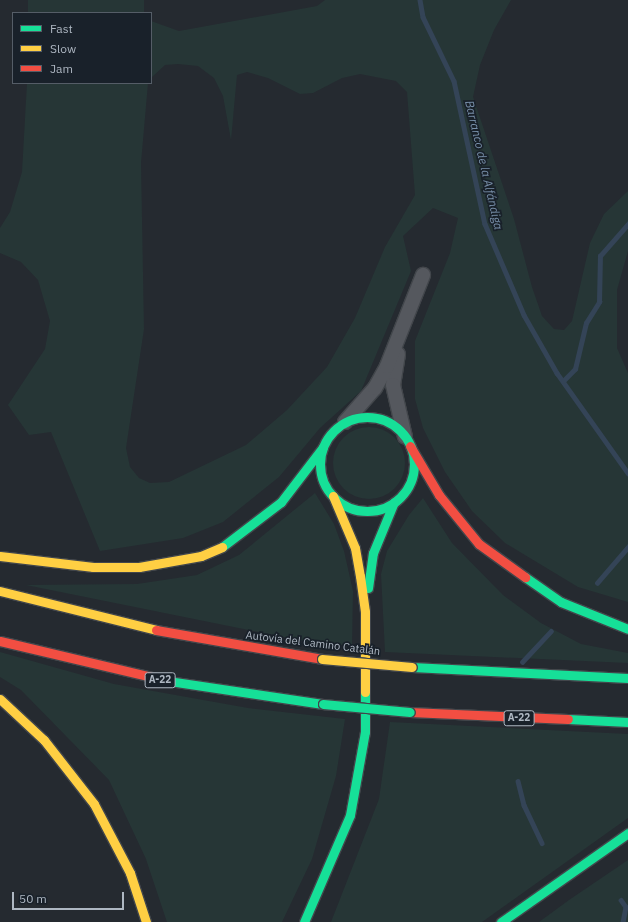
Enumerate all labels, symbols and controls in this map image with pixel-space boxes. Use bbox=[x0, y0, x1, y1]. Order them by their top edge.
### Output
legend bbox=[12, 12, 152, 84]
text: Fast bbox=[50, 21, 73, 36]
text: Slow bbox=[50, 41, 76, 56]
text: Jam bbox=[50, 61, 73, 76]
water label: Barranco de la Alfándiga bbox=[462, 99, 506, 231]
street label: Autovía del Camino Catalán bbox=[245, 628, 381, 658]
road number: A-22 bbox=[144, 672, 176, 688]
road number: A-22 bbox=[503, 710, 535, 726]
scale bar bbox=[14, 884, 126, 910]
text: 50 m bbox=[19, 891, 47, 906]

